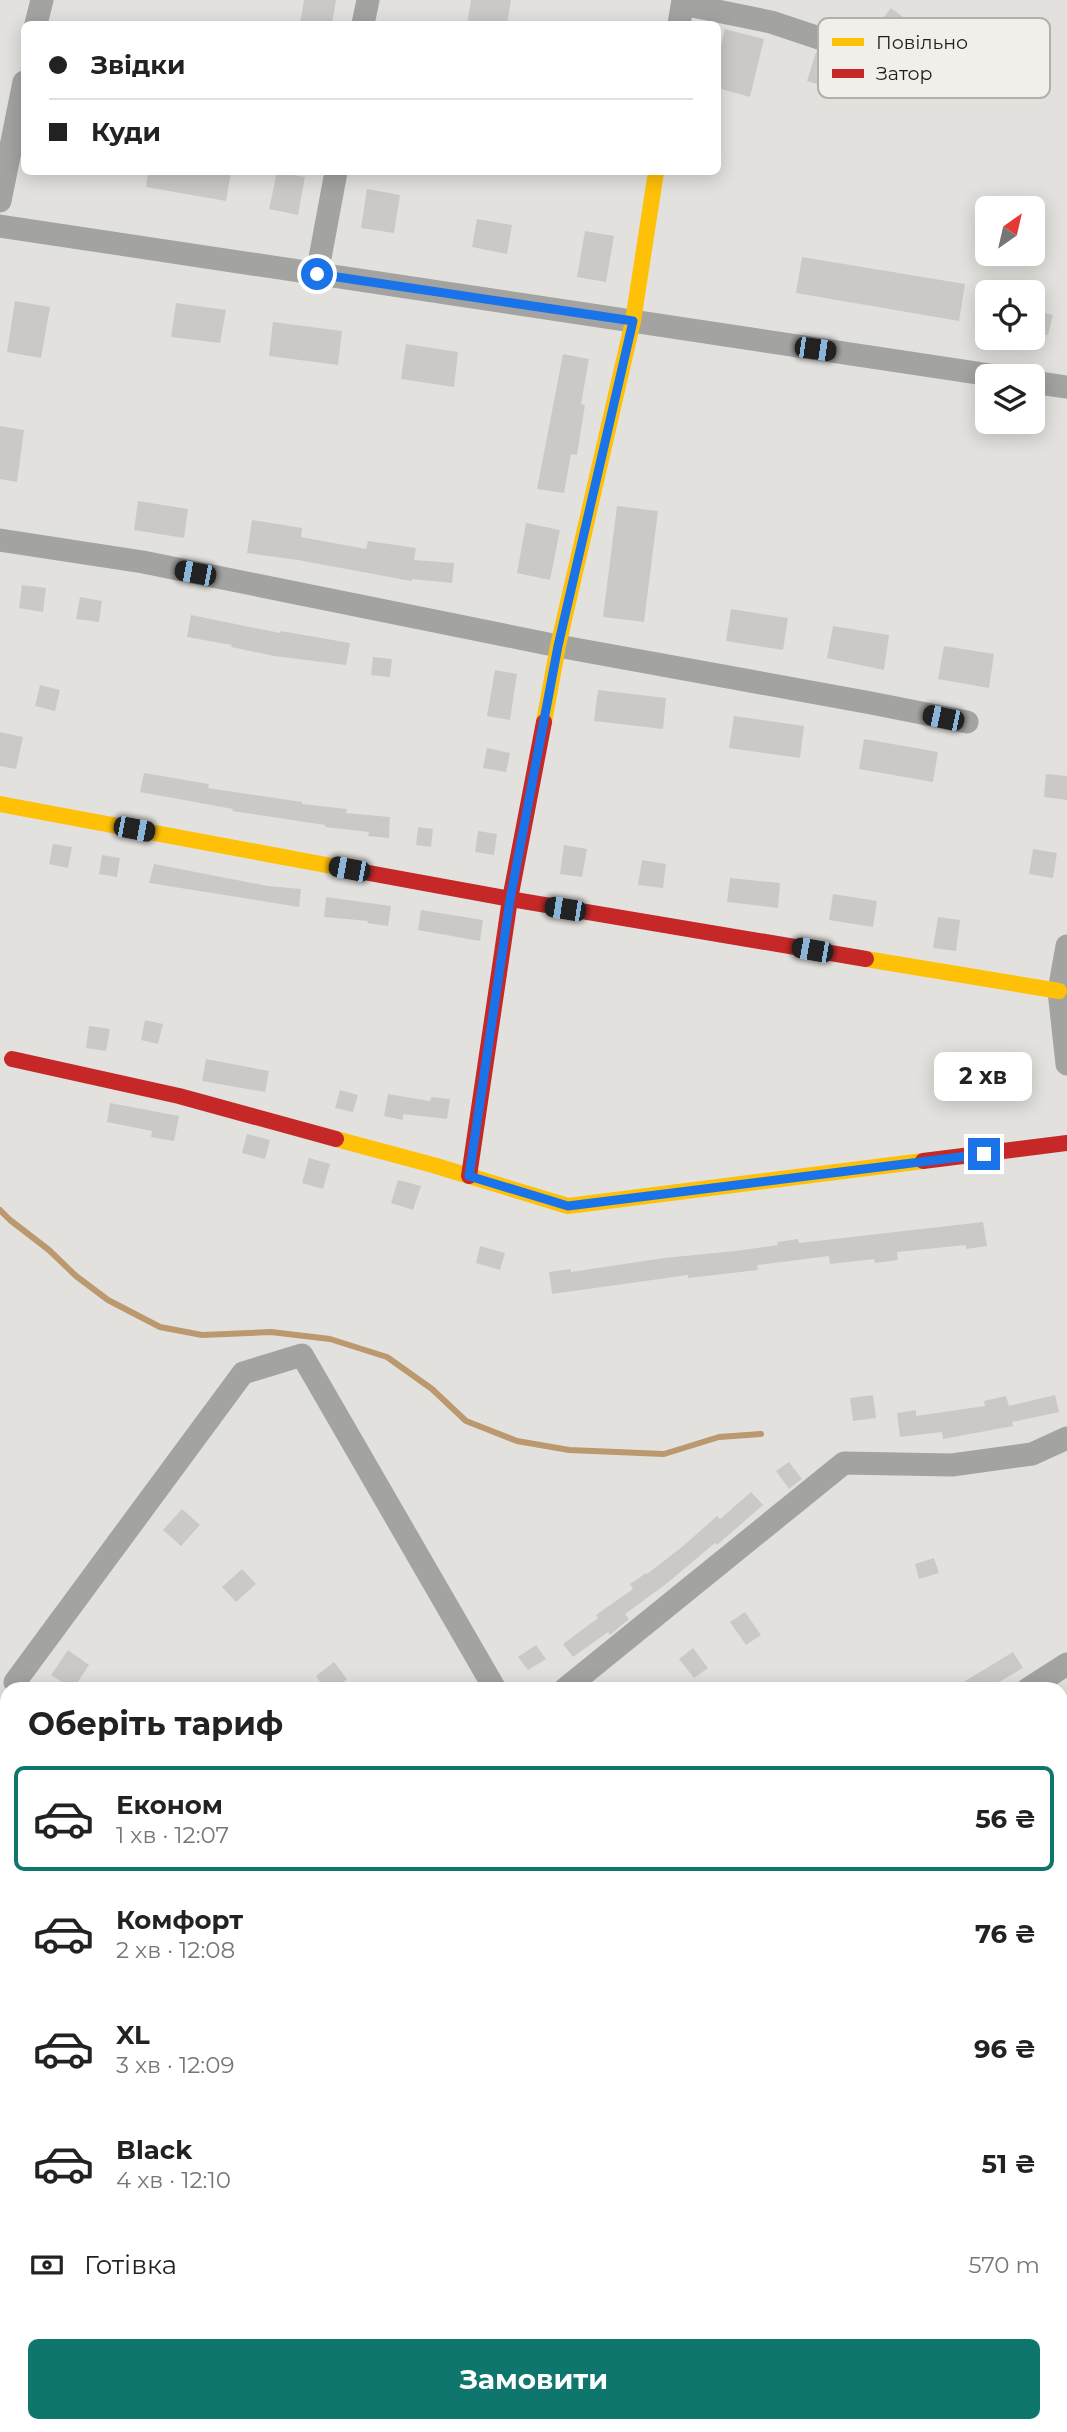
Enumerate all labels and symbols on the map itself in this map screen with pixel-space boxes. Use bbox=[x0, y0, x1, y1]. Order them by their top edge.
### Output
legend bbox=[818, 18, 1050, 98]
text: Повільно bbox=[876, 31, 968, 54]
text: Затор bbox=[876, 62, 933, 85]
north arrow bbox=[975, 196, 1045, 266]
route start bbox=[301, 258, 333, 290]
car bbox=[793, 336, 838, 362]
car bbox=[173, 559, 218, 587]
car bbox=[921, 703, 966, 733]
car bbox=[112, 815, 157, 843]
car bbox=[327, 855, 372, 883]
car bbox=[543, 895, 588, 923]
car bbox=[790, 936, 835, 964]
callout: 2 хв bbox=[935, 1052, 1033, 1102]
route end bbox=[968, 1138, 1000, 1170]

